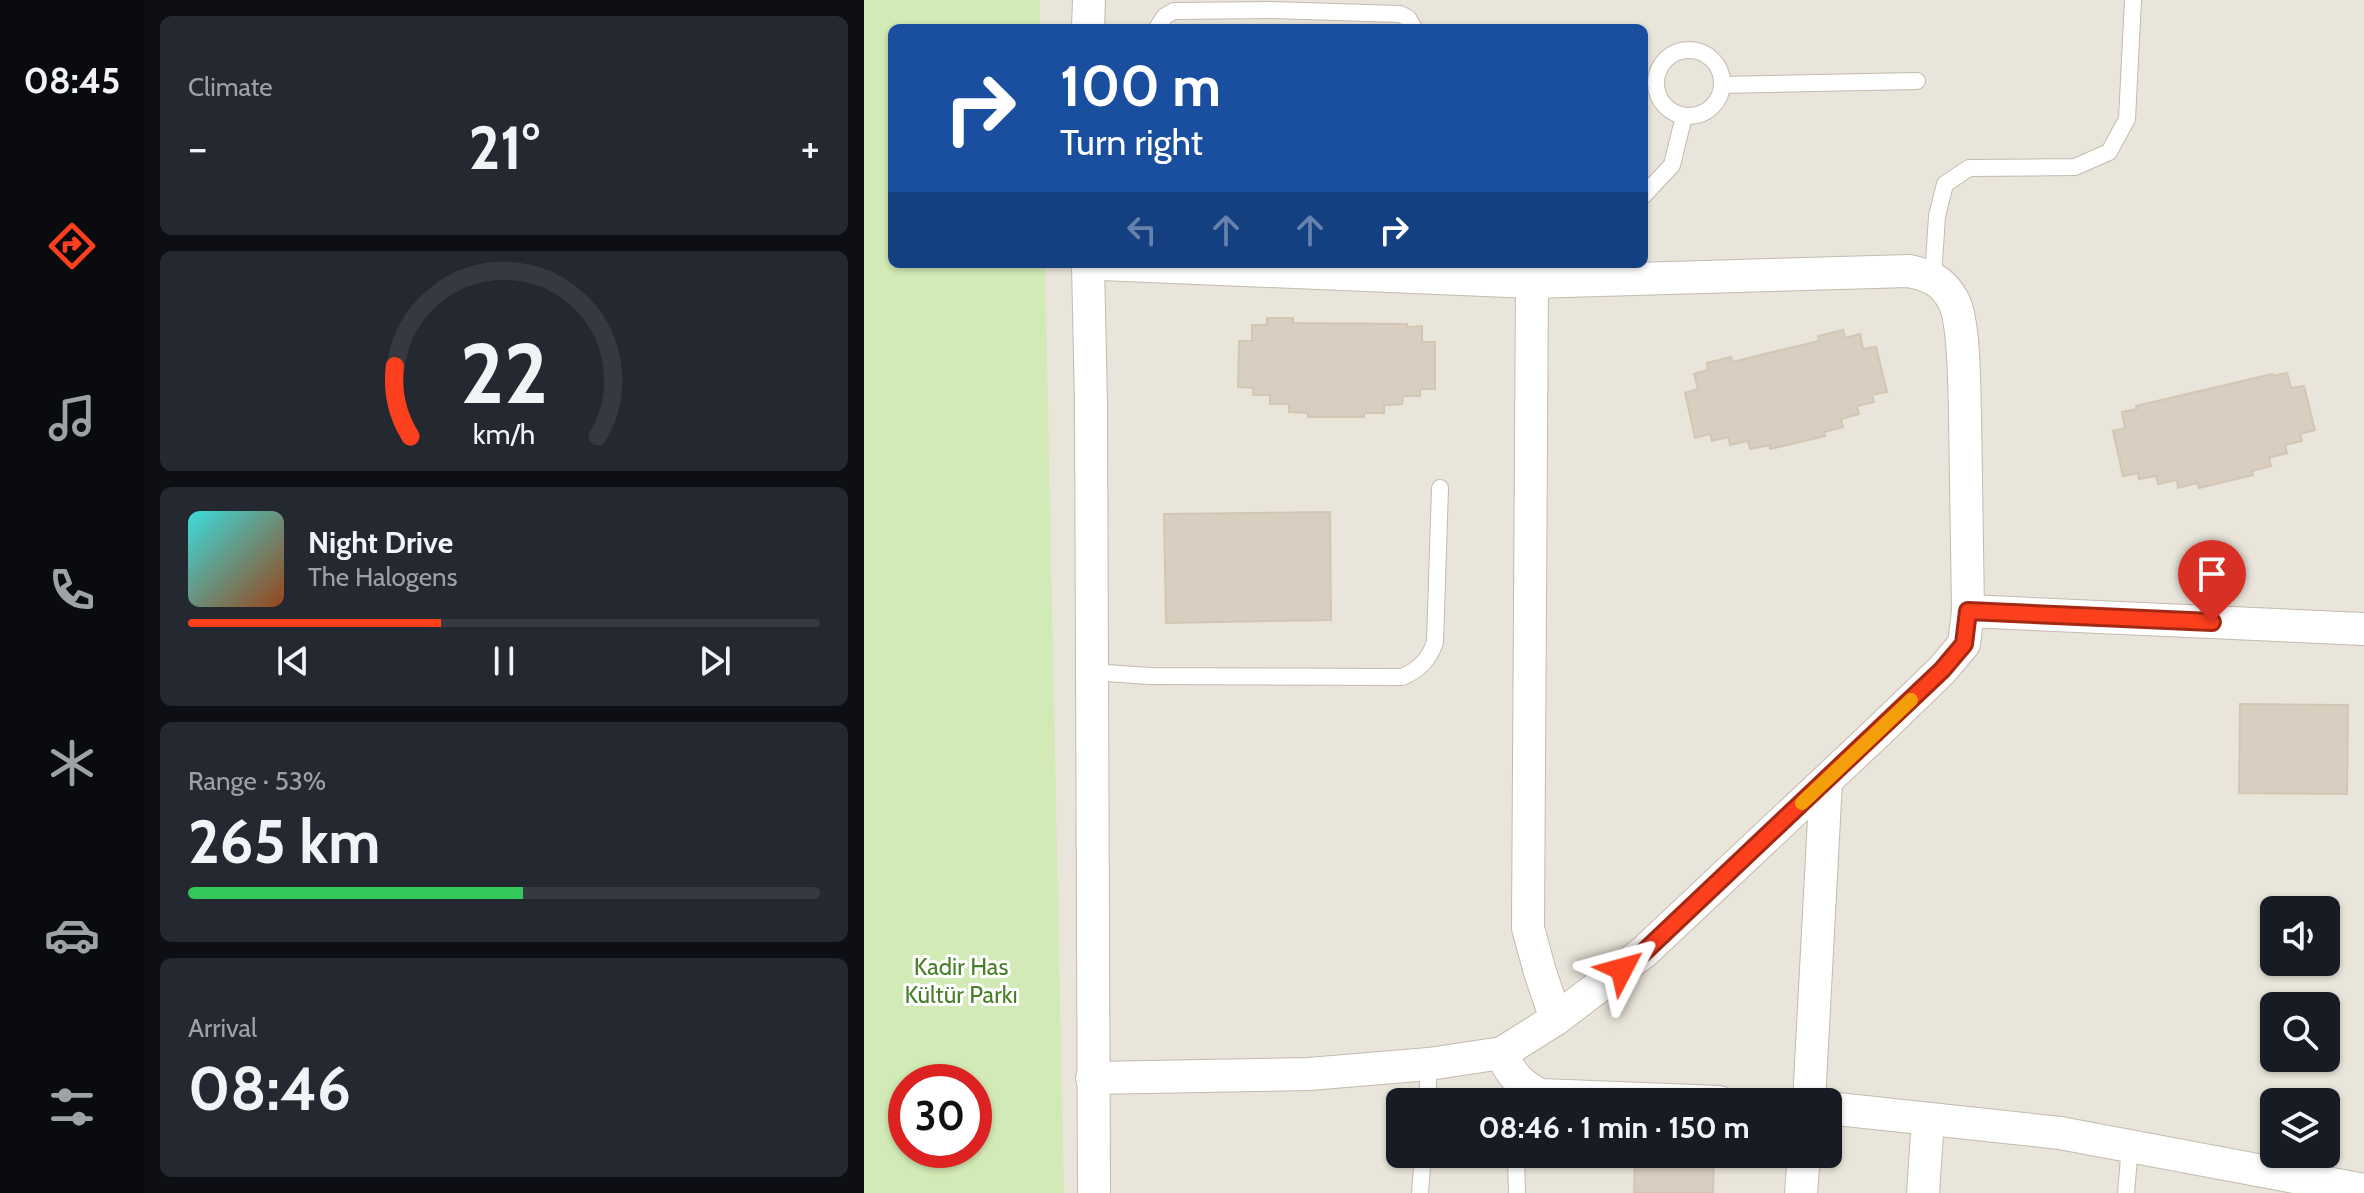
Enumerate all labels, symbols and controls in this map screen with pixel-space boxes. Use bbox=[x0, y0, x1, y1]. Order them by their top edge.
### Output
text: 100 m bbox=[1060, 52, 1221, 120]
icon: right bbox=[928, 56, 1032, 160]
text: 08:45 bbox=[24, 58, 120, 102]
text: Climate bbox=[188, 71, 273, 103]
text: 21° bbox=[468, 111, 540, 184]
text: Turn right bbox=[1060, 120, 1203, 164]
text: − bbox=[188, 121, 207, 174]
text: + bbox=[801, 121, 820, 174]
icon: left bbox=[1120, 208, 1164, 252]
icon: ahead bbox=[1204, 208, 1248, 252]
icon: ahead bbox=[1288, 208, 1332, 252]
icon: right bbox=[1372, 208, 1416, 252]
icon: directions bbox=[44, 218, 100, 274]
text: 22 bbox=[460, 323, 548, 424]
icon: music bbox=[44, 390, 100, 446]
text: km/h bbox=[473, 416, 535, 451]
text: Night Drive bbox=[308, 524, 453, 561]
pin bbox=[2178, 540, 2246, 622]
icon: arrive bbox=[2190, 552, 2234, 596]
text: The Halogens bbox=[308, 561, 457, 593]
icon: phone bbox=[44, 562, 100, 618]
icon: previous bbox=[271, 639, 315, 683]
icon: pause bbox=[482, 639, 526, 683]
icon: next bbox=[693, 639, 737, 683]
icon: climate bbox=[44, 735, 100, 791]
text: Range · 53% bbox=[188, 765, 326, 797]
text: 265 km bbox=[188, 805, 380, 878]
map controls bbox=[2260, 896, 2340, 1168]
button: sound bbox=[2260, 896, 2340, 976]
icon: car bbox=[44, 907, 100, 963]
position arrow bbox=[1580, 927, 1664, 1011]
park label: Kadir Has Kültür Parkı bbox=[904, 952, 1018, 1009]
button: search bbox=[2260, 992, 2340, 1072]
text: Arrival bbox=[188, 1012, 257, 1044]
text: 08:46 bbox=[188, 1052, 351, 1125]
speed limit sign: 30 bbox=[888, 1064, 992, 1168]
icon: filters bbox=[44, 1079, 100, 1135]
button: layers bbox=[2260, 1088, 2340, 1168]
text: 08:46 · 1 min · 150 m bbox=[1478, 1109, 1750, 1146]

